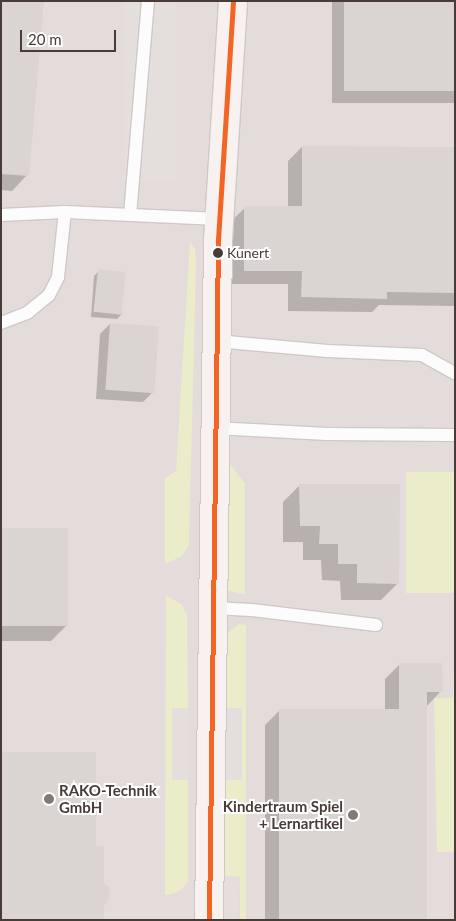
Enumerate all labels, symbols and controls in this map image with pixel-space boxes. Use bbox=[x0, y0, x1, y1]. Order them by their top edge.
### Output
scale bar bbox=[22, 20, 119, 52]
text: 20 m bbox=[28, 30, 62, 48]
place label: Kunert bbox=[227, 245, 269, 261]
marker: Kunert bbox=[213, 248, 223, 258]
place label: RAKO-Technik GmbH bbox=[59, 781, 157, 816]
marker: RAKO-Technik GmbH bbox=[43, 793, 55, 805]
place label: Kindertraum Spiel + Lernartikel bbox=[223, 797, 343, 832]
marker: Kindertraum Spiel + Lernartikel bbox=[347, 809, 359, 821]

